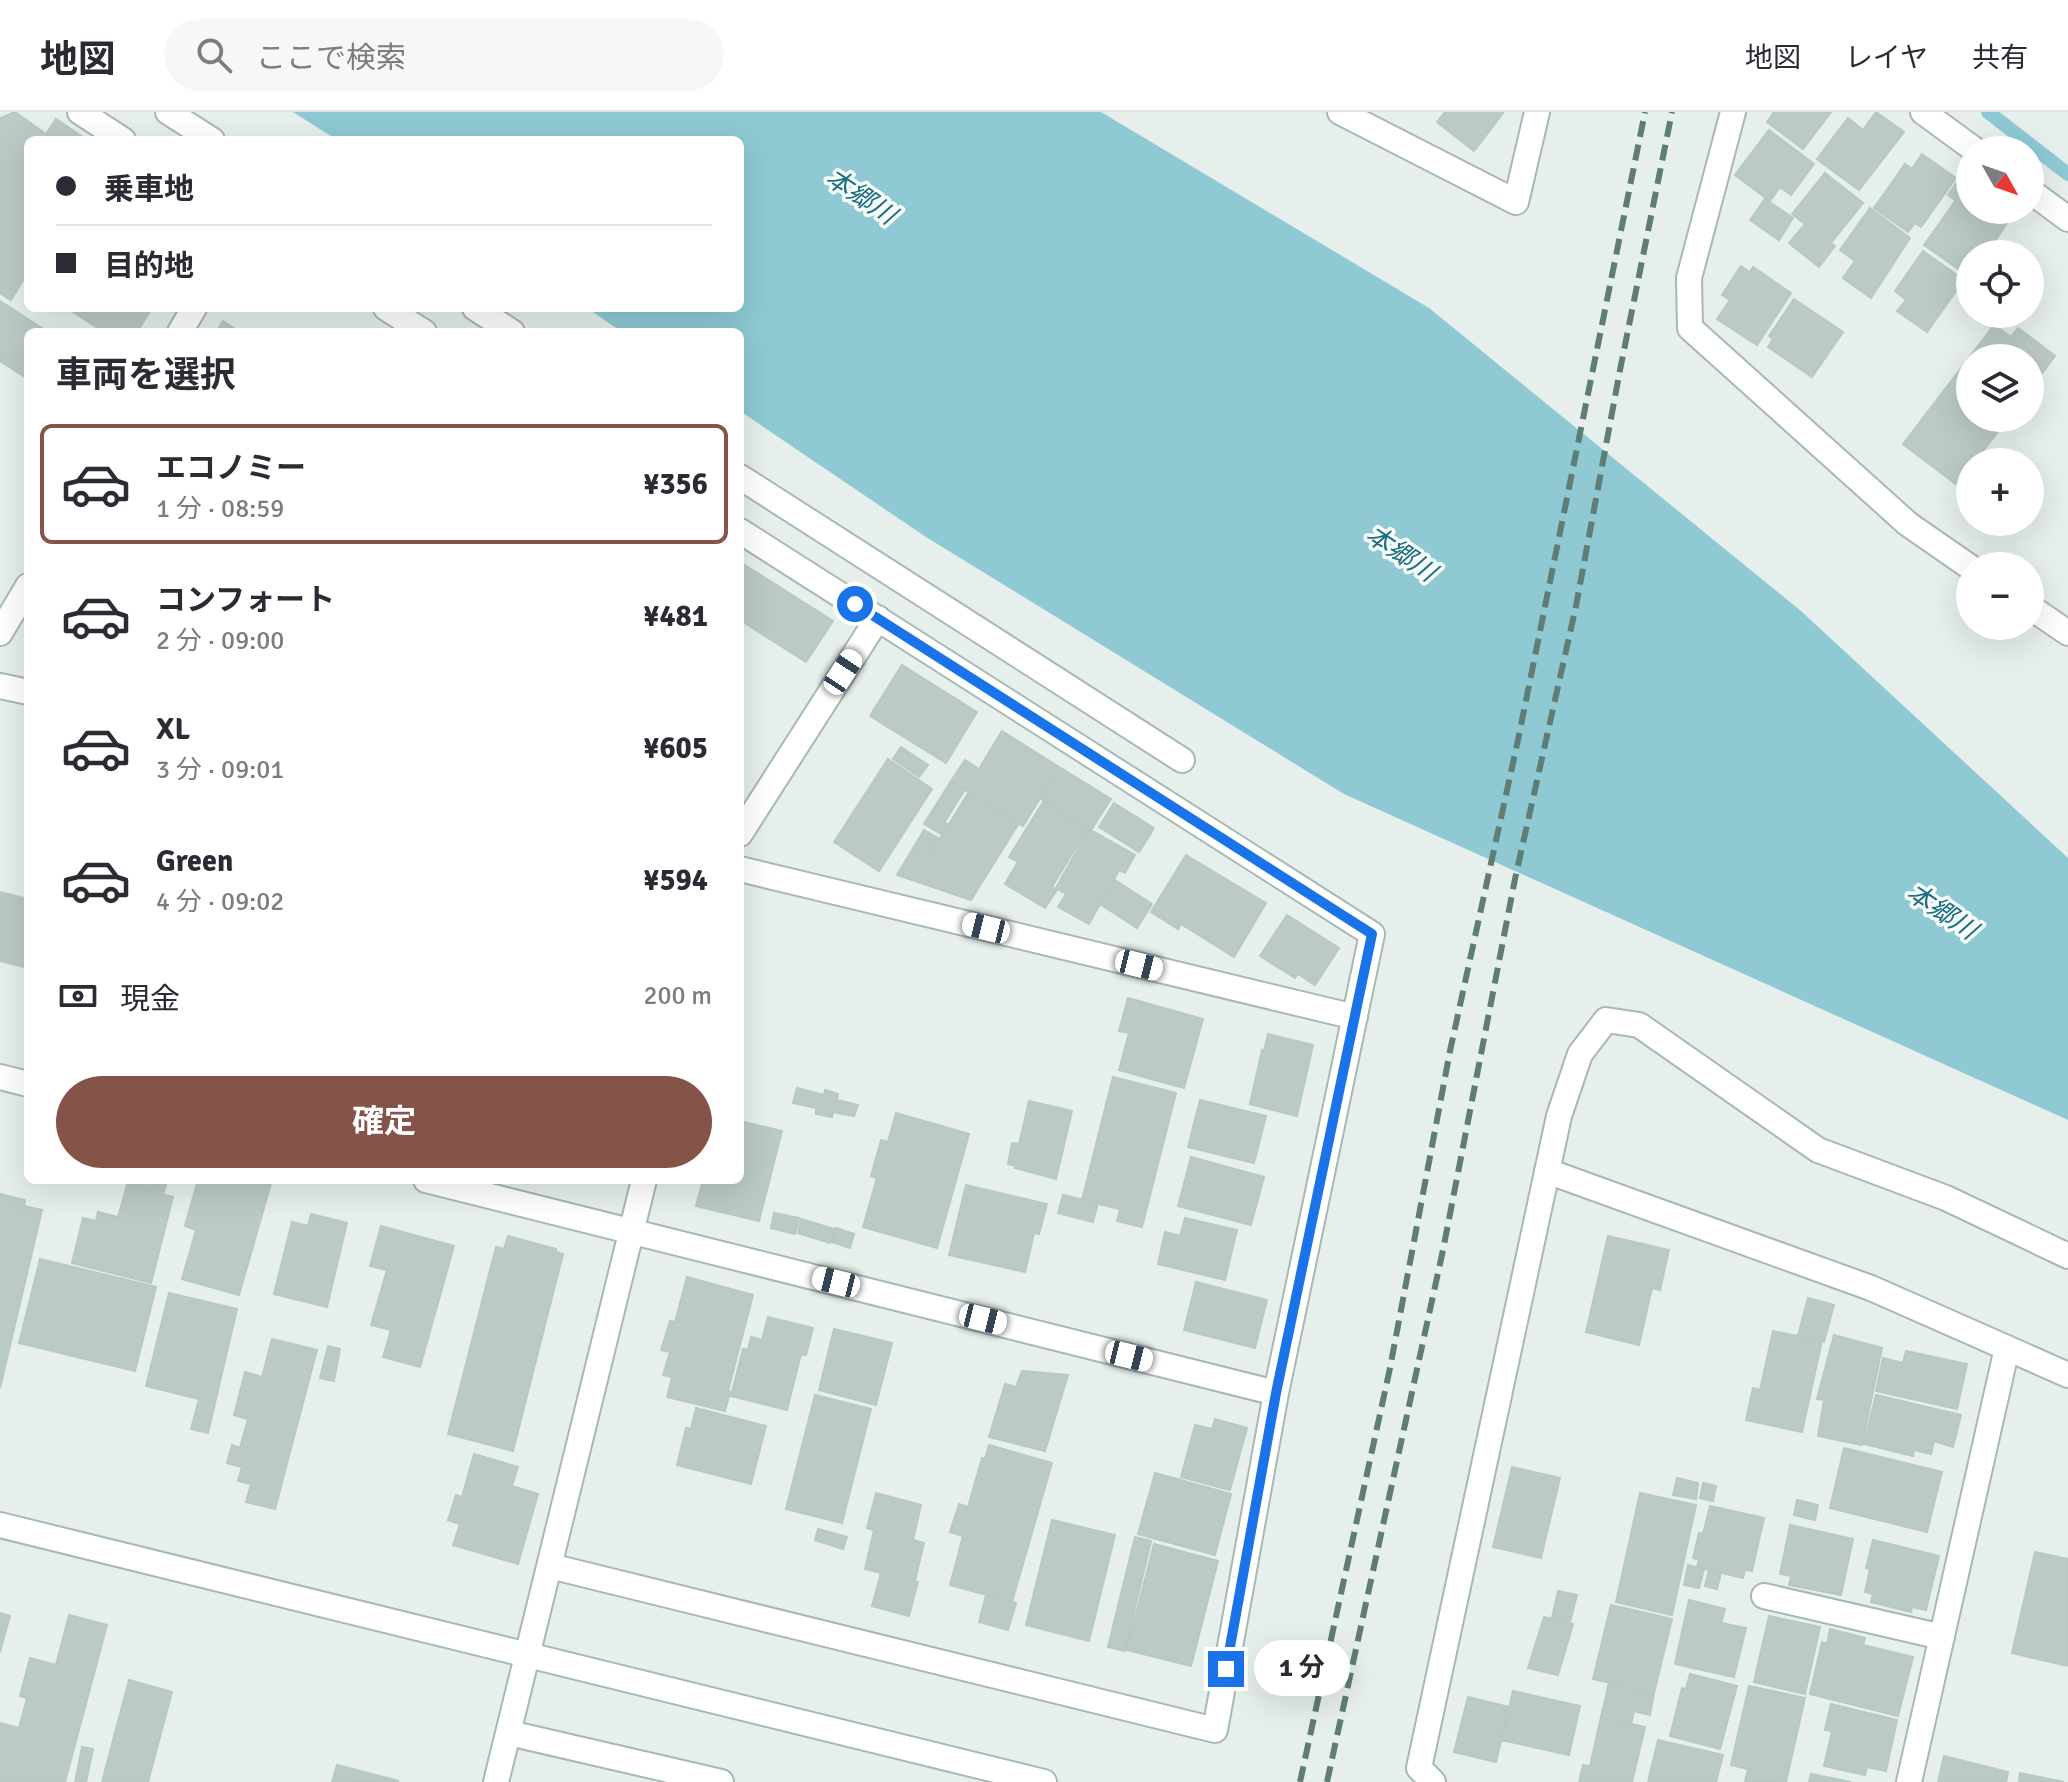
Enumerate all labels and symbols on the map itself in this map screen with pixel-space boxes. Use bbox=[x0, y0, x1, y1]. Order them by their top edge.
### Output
north arrow bbox=[1956, 136, 2044, 224]
water label: 本郷川 bbox=[819, 162, 904, 234]
water label: 本郷川 bbox=[1359, 519, 1444, 591]
route start bbox=[837, 586, 873, 622]
car bbox=[820, 645, 866, 699]
water label: 本郷川 bbox=[1900, 877, 1985, 949]
car bbox=[960, 911, 1012, 945]
car bbox=[1113, 948, 1165, 982]
car bbox=[810, 1265, 862, 1299]
car bbox=[957, 1302, 1009, 1336]
car bbox=[1103, 1339, 1155, 1373]
callout: 1 分 bbox=[1254, 1641, 1350, 1697]
route end bbox=[1208, 1651, 1244, 1687]

